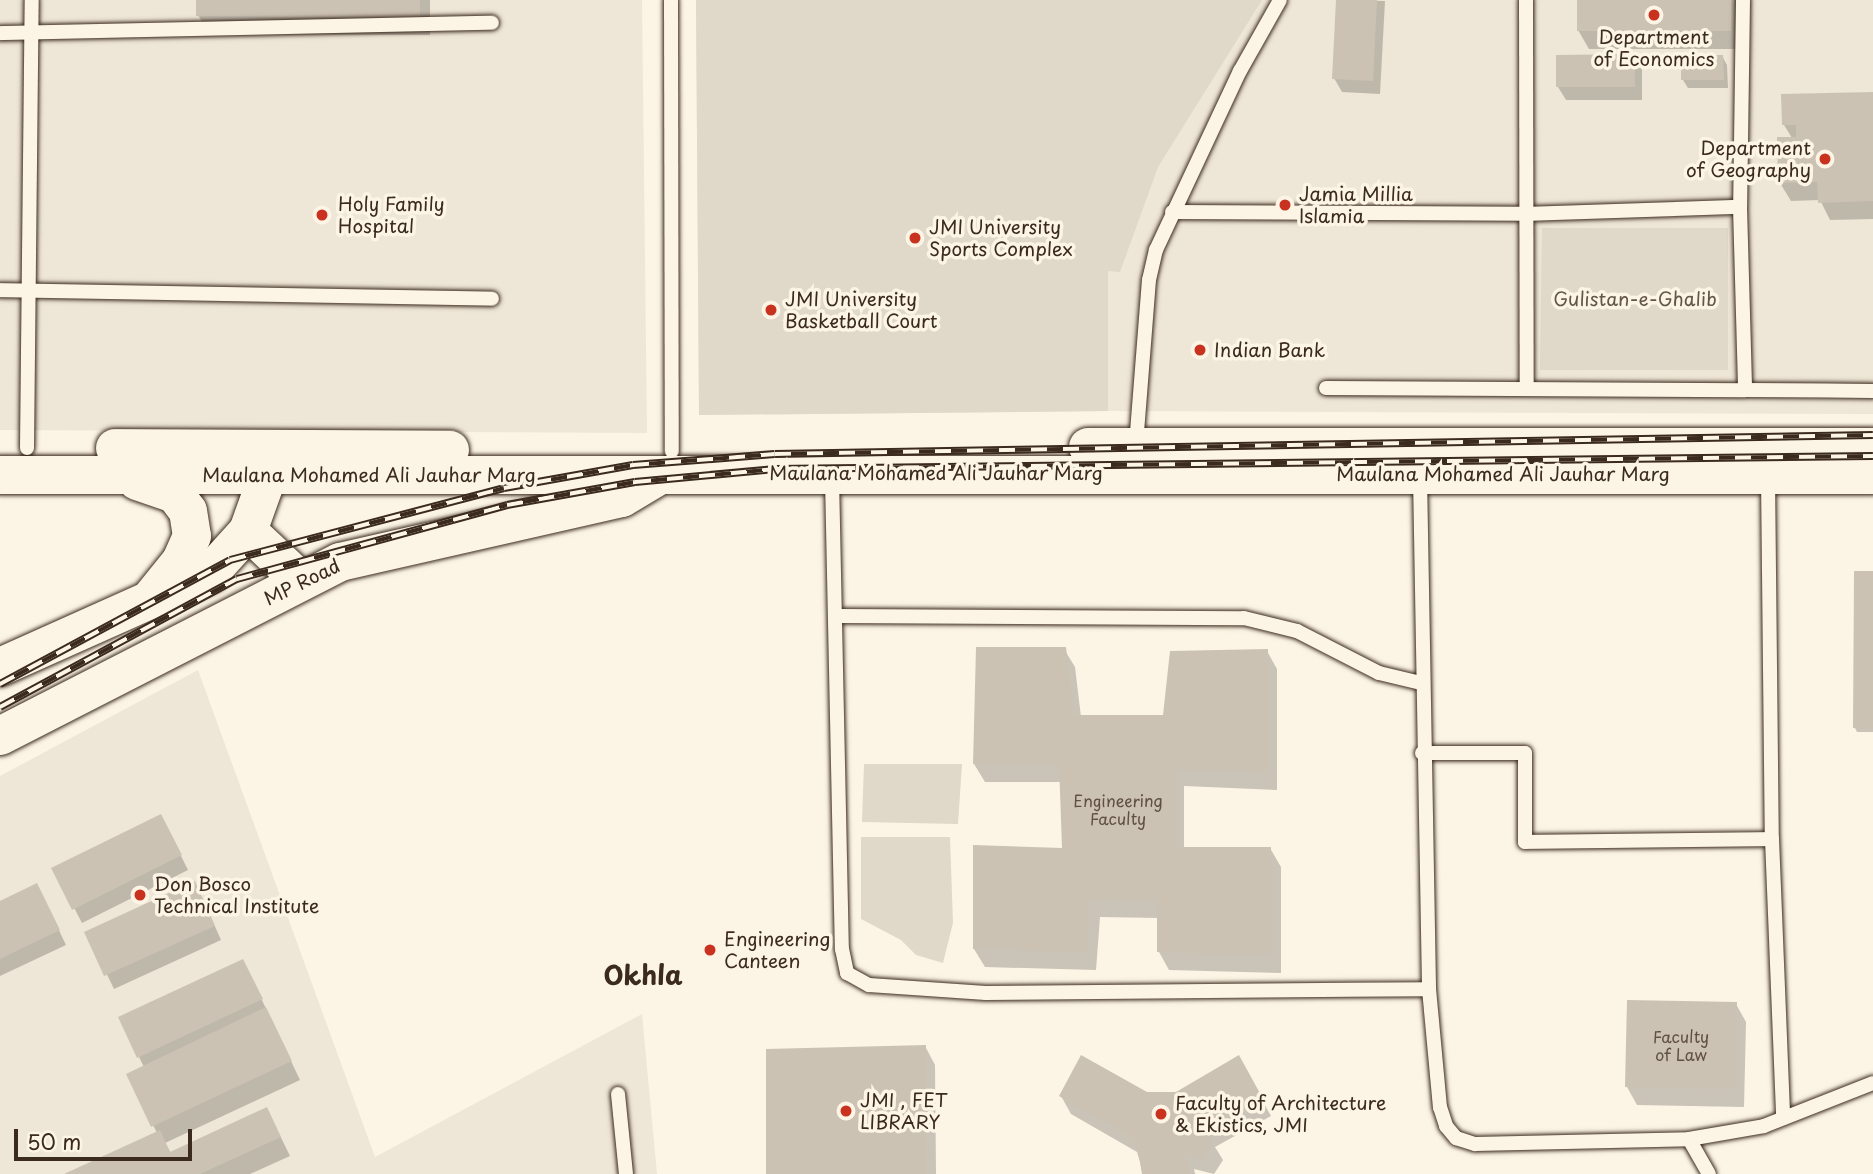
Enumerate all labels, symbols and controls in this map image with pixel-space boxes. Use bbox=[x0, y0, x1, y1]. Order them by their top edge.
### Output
marker: Department of Economics bbox=[1646, 7, 1662, 23]
place label: Department of Economics bbox=[1594, 26, 1714, 70]
place label: Department of Geography bbox=[1687, 137, 1811, 181]
marker: Department of Geography bbox=[1817, 151, 1833, 167]
place label: Jamia Millia Islamia bbox=[1299, 183, 1413, 227]
place label: Holy Family Hospital bbox=[338, 193, 445, 237]
marker: Jamia Millia Islamia bbox=[1277, 197, 1293, 213]
marker: Holy Family Hospital bbox=[312, 205, 332, 225]
place label: JMI University Sports Complex bbox=[929, 216, 1073, 260]
marker: JMI University Sports Complex bbox=[907, 230, 923, 246]
place label: JMI University Basketball Court bbox=[785, 288, 938, 332]
park label: Gulistan-e-Ghalib bbox=[1553, 288, 1717, 310]
marker: JMI University Basketball Court bbox=[763, 302, 779, 318]
place label: Indian Bank bbox=[1214, 339, 1325, 361]
marker: Indian Bank bbox=[1192, 342, 1208, 358]
street label: Maulana Mohamed Ali Jauhar Marg bbox=[769, 462, 1103, 484]
street label: Maulana Mohamed Ali Jauhar Marg bbox=[1336, 463, 1670, 485]
street label: Maulana Mohamed Ali Jauhar Marg bbox=[202, 464, 536, 486]
street label: MP Road bbox=[260, 554, 344, 610]
house number: Engineering Faculty bbox=[1073, 790, 1163, 828]
place label: Don Bosco Technical Institute bbox=[154, 873, 320, 917]
marker: Don Bosco Technical Institute bbox=[132, 887, 148, 903]
place label: Engineering Canteen bbox=[724, 928, 830, 972]
marker: Engineering Canteen bbox=[702, 942, 718, 958]
district label: Okhla bbox=[603, 959, 683, 991]
house number: Faculty of Law bbox=[1653, 1026, 1709, 1064]
place label: JMI , FET LIBRARY bbox=[860, 1089, 948, 1133]
place label: Faculty of Architecture & Ekistics, JMI bbox=[1175, 1092, 1387, 1136]
marker: JMI , FET LIBRARY bbox=[838, 1103, 854, 1119]
marker: Faculty of Architecture & Ekistics, JMI bbox=[1153, 1106, 1169, 1122]
scale bar bbox=[18, 1114, 196, 1158]
text: 50 m bbox=[27, 1125, 81, 1157]

